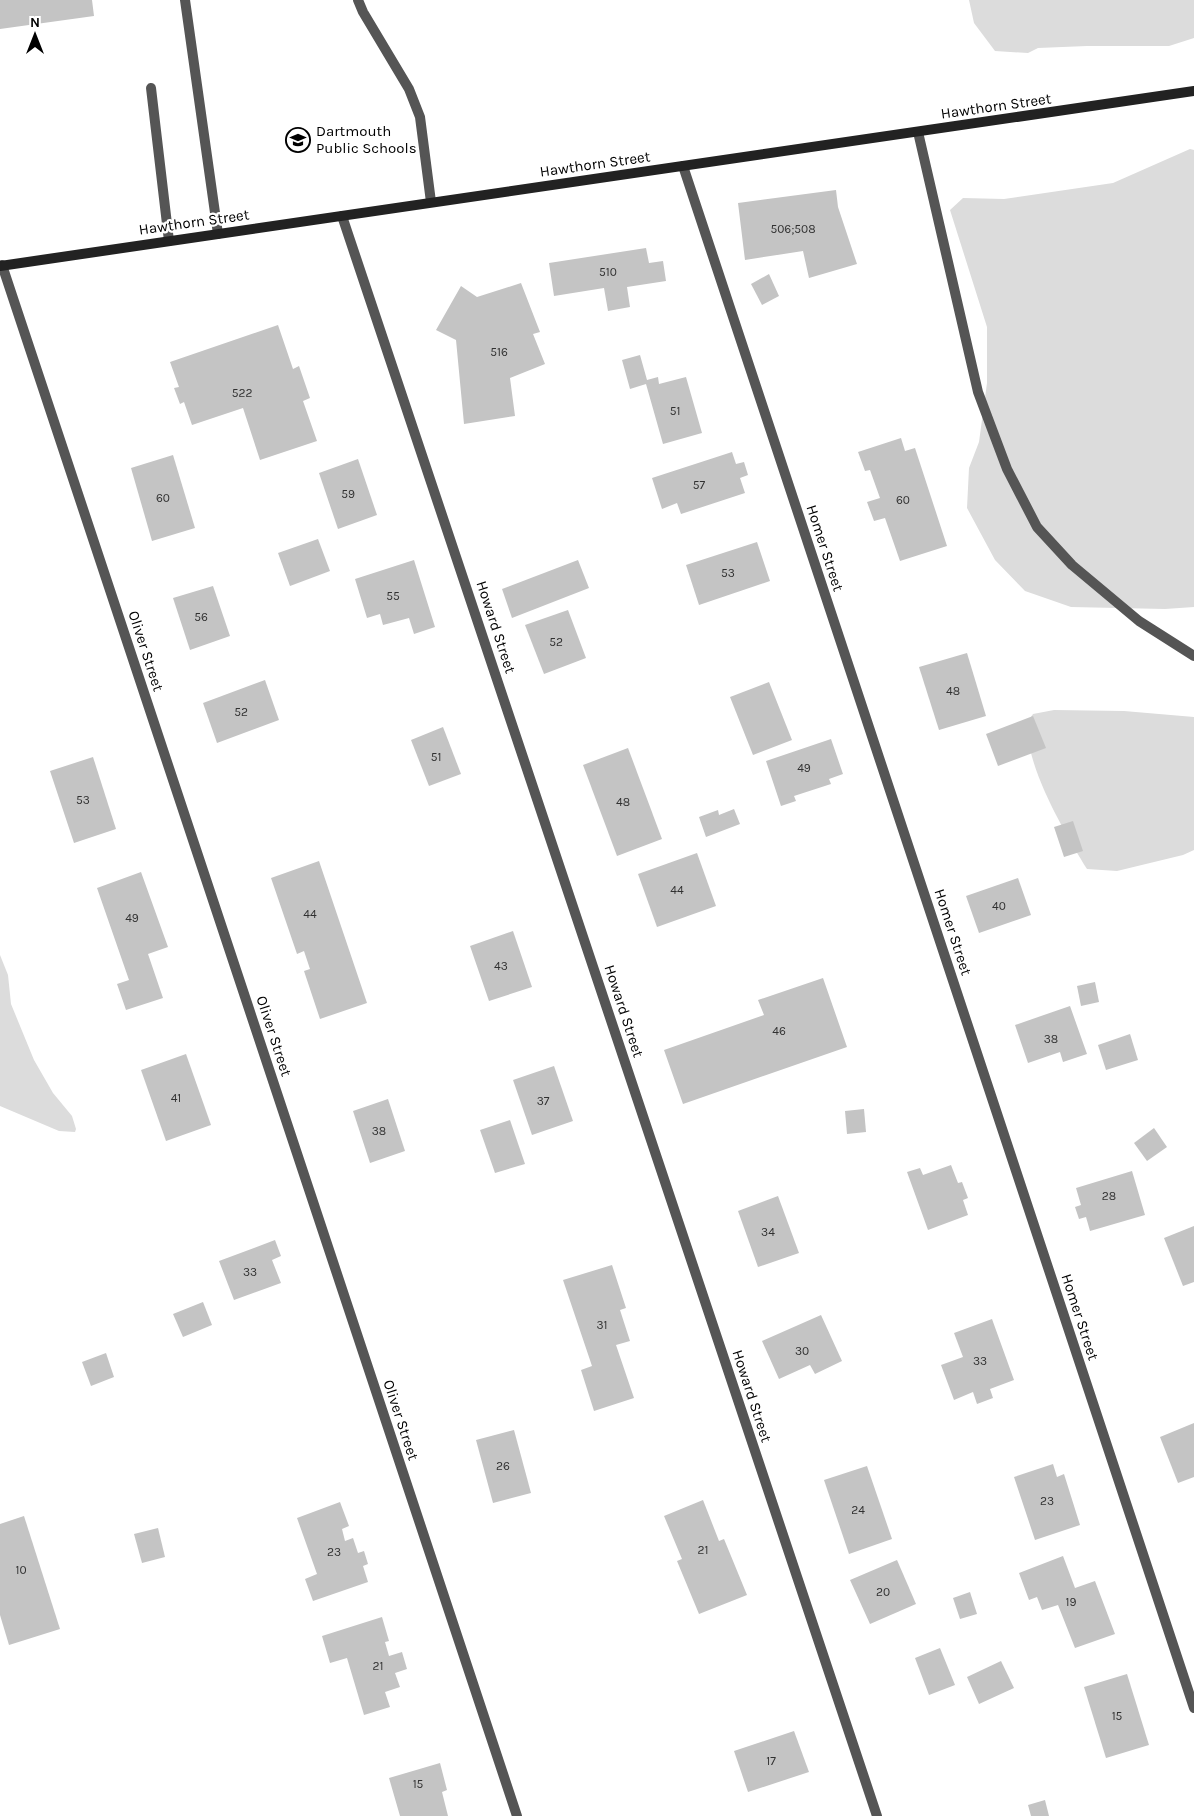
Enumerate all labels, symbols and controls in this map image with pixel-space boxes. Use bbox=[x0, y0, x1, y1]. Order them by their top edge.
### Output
north arrow bbox=[10, 10, 60, 60]
text: N bbox=[30, 14, 40, 31]
street label: Hawthorn Street bbox=[940, 89, 1053, 123]
place label: Dartmouth Public Schools bbox=[316, 122, 417, 157]
school or university icon: Dartmouth Public Schools bbox=[285, 127, 311, 153]
street label: Hawthorn Street bbox=[539, 147, 652, 181]
street label: Hawthorn Street bbox=[138, 205, 251, 239]
house number: 506;508 bbox=[770, 222, 816, 236]
house number: 510 bbox=[599, 265, 617, 279]
house number: 516 bbox=[490, 345, 508, 359]
house number: 522 bbox=[232, 386, 252, 400]
house number: 51 bbox=[670, 404, 680, 418]
house number: 57 bbox=[693, 478, 706, 492]
house number: 59 bbox=[341, 487, 355, 501]
house number: 60 bbox=[156, 491, 170, 505]
house number: 60 bbox=[896, 493, 910, 507]
street label: Homer Street bbox=[803, 502, 848, 594]
house number: 53 bbox=[721, 566, 735, 580]
street label: Howard Street bbox=[473, 578, 520, 676]
house number: 55 bbox=[386, 589, 400, 603]
street label: Oliver Street bbox=[124, 608, 168, 694]
house number: 56 bbox=[194, 610, 208, 624]
house number: 52 bbox=[549, 635, 563, 649]
house number: 48 bbox=[946, 684, 960, 698]
house number: 52 bbox=[234, 705, 248, 719]
house number: 51 bbox=[431, 750, 441, 764]
house number: 49 bbox=[797, 761, 811, 775]
house number: 53 bbox=[76, 793, 90, 807]
house number: 48 bbox=[616, 795, 630, 809]
house number: 44 bbox=[670, 883, 684, 897]
street label: Homer Street bbox=[931, 886, 976, 978]
house number: 40 bbox=[992, 899, 1006, 913]
house number: 44 bbox=[303, 907, 317, 921]
house number: 49 bbox=[125, 911, 139, 925]
house number: 43 bbox=[494, 959, 508, 973]
street label: Howard Street bbox=[601, 962, 648, 1060]
street label: Oliver Street bbox=[252, 993, 296, 1079]
house number: 46 bbox=[772, 1024, 786, 1038]
house number: 38 bbox=[1044, 1032, 1058, 1046]
house number: 41 bbox=[171, 1091, 181, 1105]
house number: 37 bbox=[537, 1094, 550, 1108]
house number: 38 bbox=[372, 1124, 386, 1138]
house number: 28 bbox=[1102, 1189, 1116, 1203]
house number: 34 bbox=[761, 1225, 775, 1239]
house number: 33 bbox=[243, 1265, 257, 1279]
street label: Homer Street bbox=[1058, 1271, 1103, 1363]
house number: 31 bbox=[596, 1318, 608, 1332]
house number: 30 bbox=[795, 1344, 809, 1358]
street label: Howard Street bbox=[729, 1347, 776, 1445]
house number: 33 bbox=[973, 1354, 987, 1368]
street label: Oliver Street bbox=[379, 1377, 423, 1463]
house number: 26 bbox=[496, 1459, 510, 1473]
house number: 23 bbox=[1040, 1494, 1054, 1508]
house number: 24 bbox=[851, 1503, 865, 1517]
house number: 21 bbox=[698, 1543, 708, 1557]
house number: 23 bbox=[327, 1545, 341, 1559]
house number: 10 bbox=[15, 1563, 27, 1577]
house number: 20 bbox=[876, 1585, 890, 1599]
house number: 19 bbox=[1066, 1595, 1076, 1609]
house number: 21 bbox=[373, 1659, 383, 1673]
house number: 15 bbox=[1112, 1709, 1123, 1723]
house number: 17 bbox=[766, 1754, 776, 1768]
house number: 15 bbox=[413, 1777, 424, 1791]

